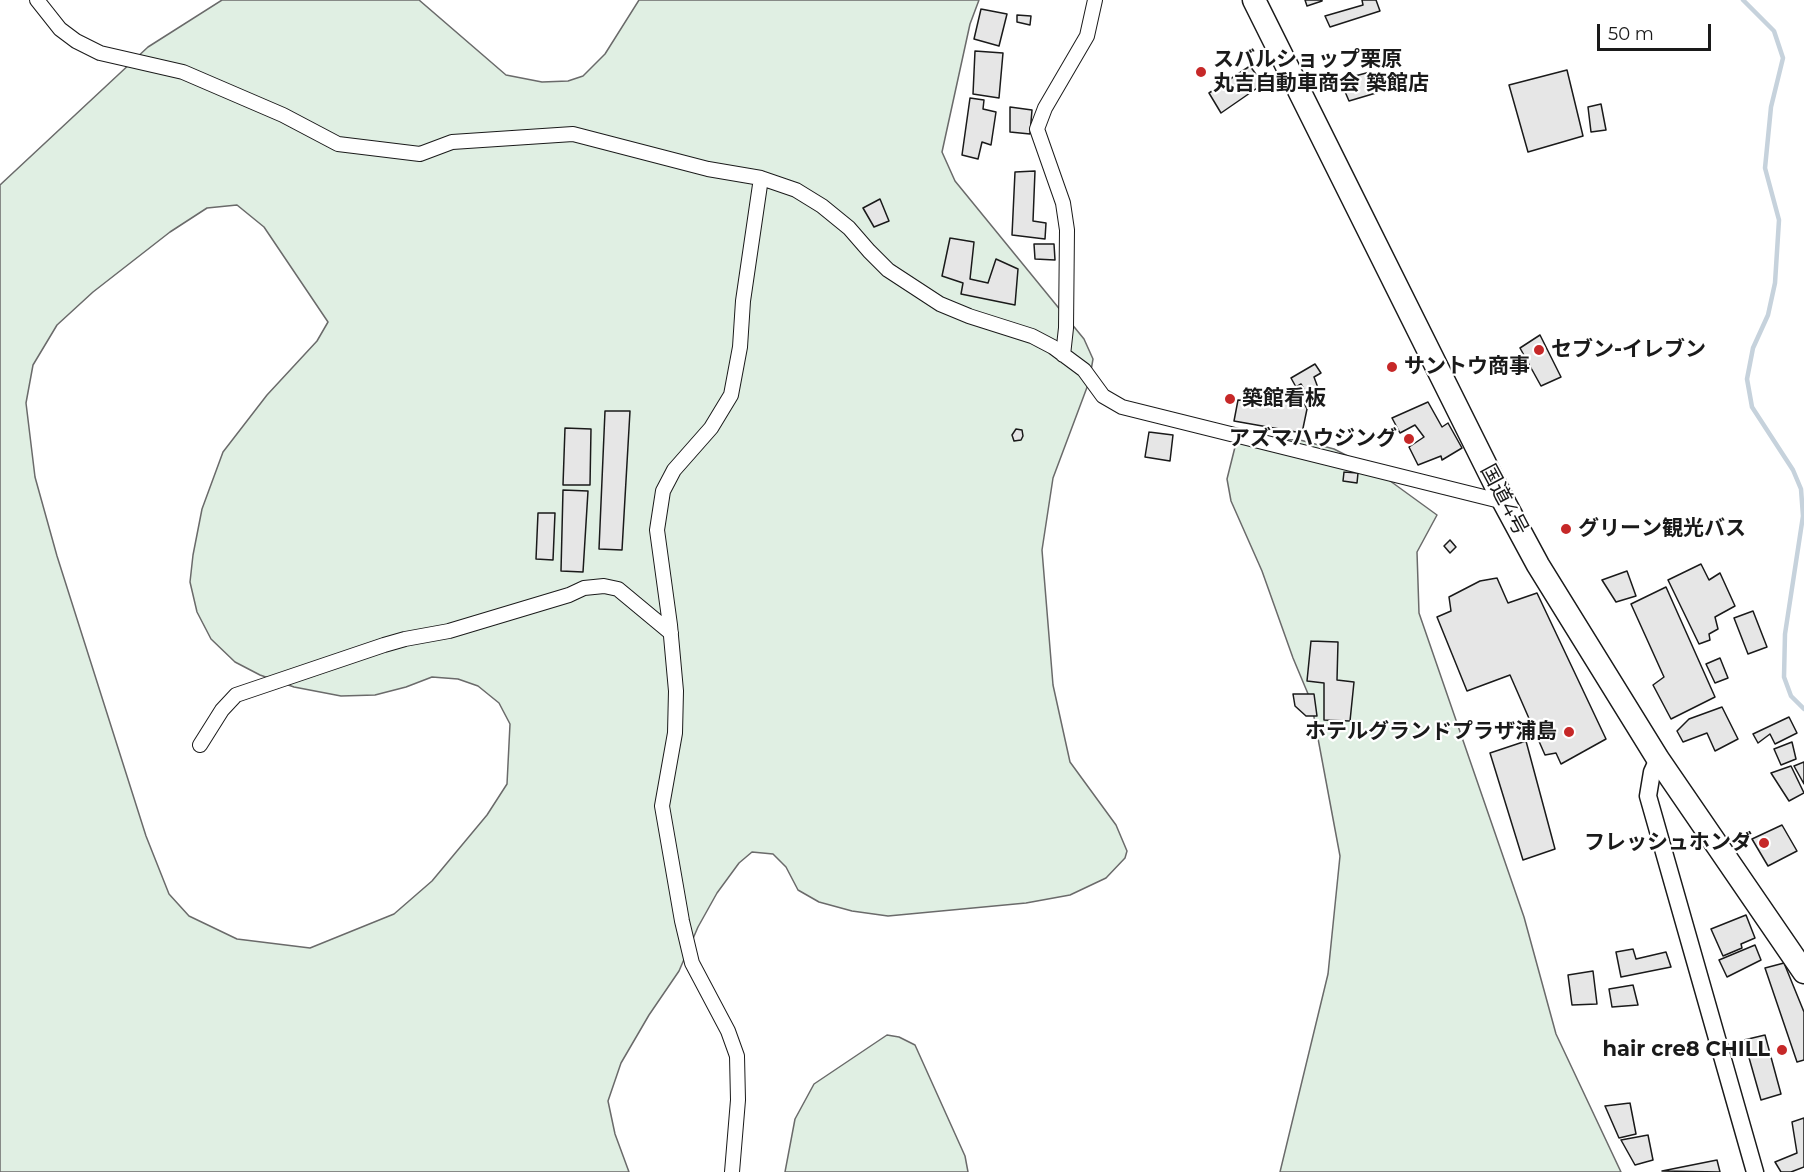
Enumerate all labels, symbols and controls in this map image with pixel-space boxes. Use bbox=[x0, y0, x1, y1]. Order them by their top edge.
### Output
scale bar bbox=[1600, 12, 1714, 50]
text: 50 m bbox=[1608, 23, 1654, 45]
place label: スバルショップ栗原 丸吉自動車商会 築館店 bbox=[1213, 47, 1429, 97]
marker: スバルショップ栗原 丸吉自動車商会 築館店 bbox=[1194, 65, 1208, 79]
place label: セブン-イレブン bbox=[1551, 337, 1706, 363]
marker: セブン-イレブン bbox=[1532, 343, 1546, 357]
place label: サントウ商事 bbox=[1404, 354, 1530, 380]
marker: サントウ商事 bbox=[1385, 360, 1399, 374]
place label: 築館看板 bbox=[1242, 386, 1326, 412]
marker: 築館看板 bbox=[1223, 392, 1237, 406]
place label: アズマハウジング bbox=[1229, 426, 1397, 452]
marker: アズマハウジング bbox=[1402, 432, 1416, 446]
street label: 国道4号 bbox=[1475, 460, 1533, 540]
place label: グリーン観光バス bbox=[1578, 516, 1746, 542]
marker: グリーン観光バス bbox=[1559, 522, 1573, 536]
place label: ホテルグランドプラザ浦島 bbox=[1305, 719, 1557, 745]
marker: ホテルグランドプラザ浦島 bbox=[1562, 725, 1576, 739]
place label: フレッシュホンダ bbox=[1584, 830, 1752, 856]
marker: フレッシュホンダ bbox=[1757, 836, 1771, 850]
place label: hair cre8 CHILL bbox=[1602, 1037, 1770, 1063]
marker: hair cre8 CHILL bbox=[1775, 1043, 1789, 1057]

